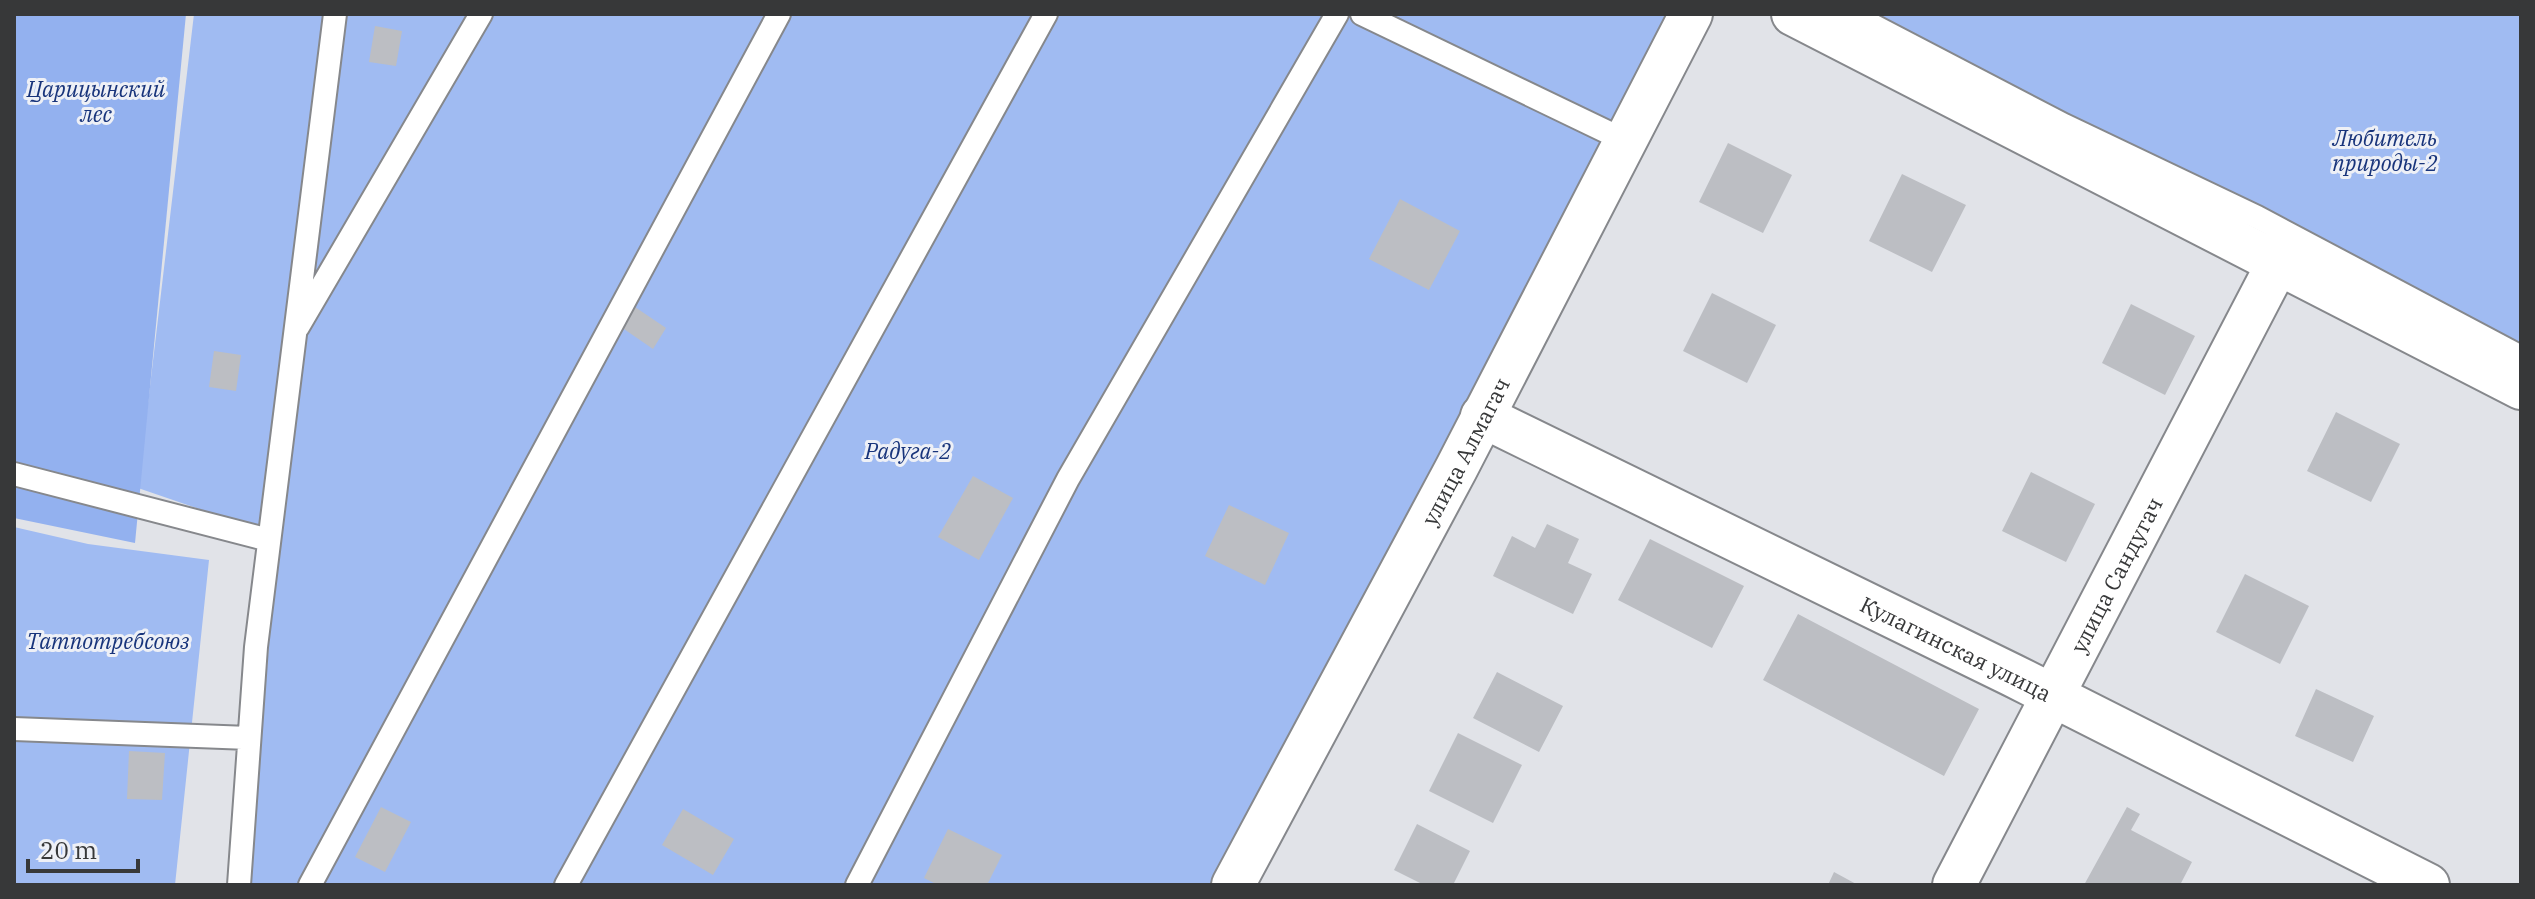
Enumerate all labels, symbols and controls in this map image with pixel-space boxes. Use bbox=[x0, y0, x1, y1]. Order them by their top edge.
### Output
park label: Царицынский лес bbox=[26, 74, 166, 128]
park label: Любитель природы-2 bbox=[2332, 123, 2438, 177]
street label: улица Алмагач bbox=[1414, 372, 1516, 530]
park label: Радуга-2 bbox=[864, 436, 951, 465]
street label: улица Сандугач bbox=[2063, 492, 2168, 658]
street label: Кулагинская улица bbox=[1856, 589, 2057, 707]
park label: Татпотребсоюз bbox=[27, 626, 190, 655]
scale bar bbox=[28, 823, 138, 873]
text: 20 m bbox=[40, 834, 97, 866]

